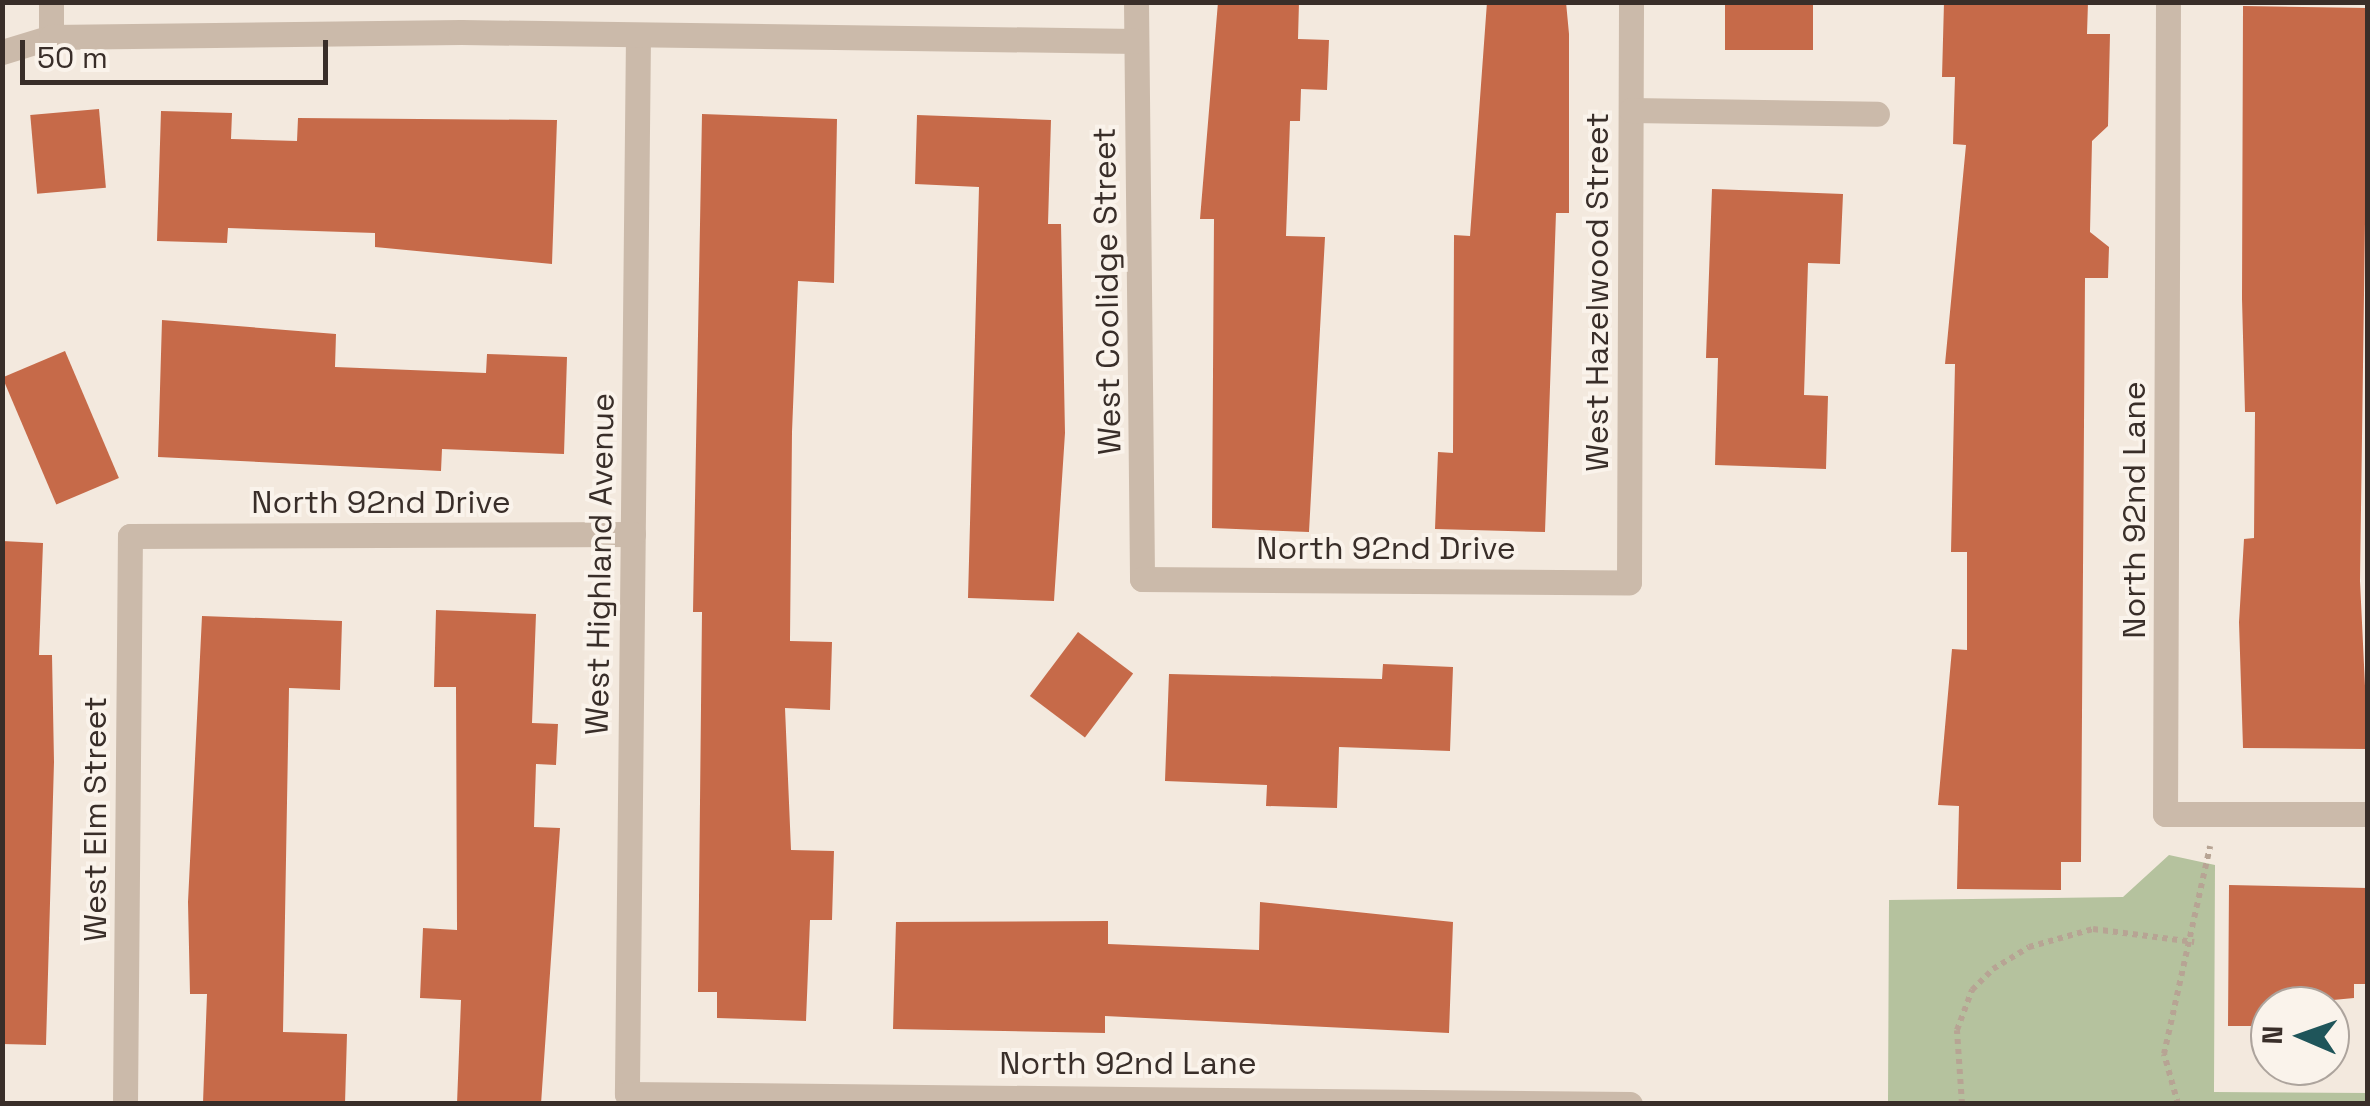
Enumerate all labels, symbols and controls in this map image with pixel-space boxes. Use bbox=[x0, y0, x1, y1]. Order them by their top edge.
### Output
scale bar bbox=[25, 20, 332, 82]
text: 50 m bbox=[37, 38, 108, 77]
street label: West Hazelwood Street bbox=[1578, 112, 1616, 472]
street label: West Coolidge Street bbox=[1085, 127, 1129, 455]
street label: North 92nd Lane bbox=[2115, 381, 2153, 639]
street label: West Highland Avenue bbox=[578, 392, 622, 736]
street label: North 92nd Drive bbox=[251, 483, 511, 521]
street label: North 92nd Drive bbox=[1256, 529, 1516, 567]
street label: West Elm Street bbox=[76, 696, 114, 942]
north arrow bbox=[2250, 986, 2350, 1086]
text: N bbox=[2254, 1025, 2290, 1045]
street label: North 92nd Lane bbox=[999, 1044, 1257, 1082]

